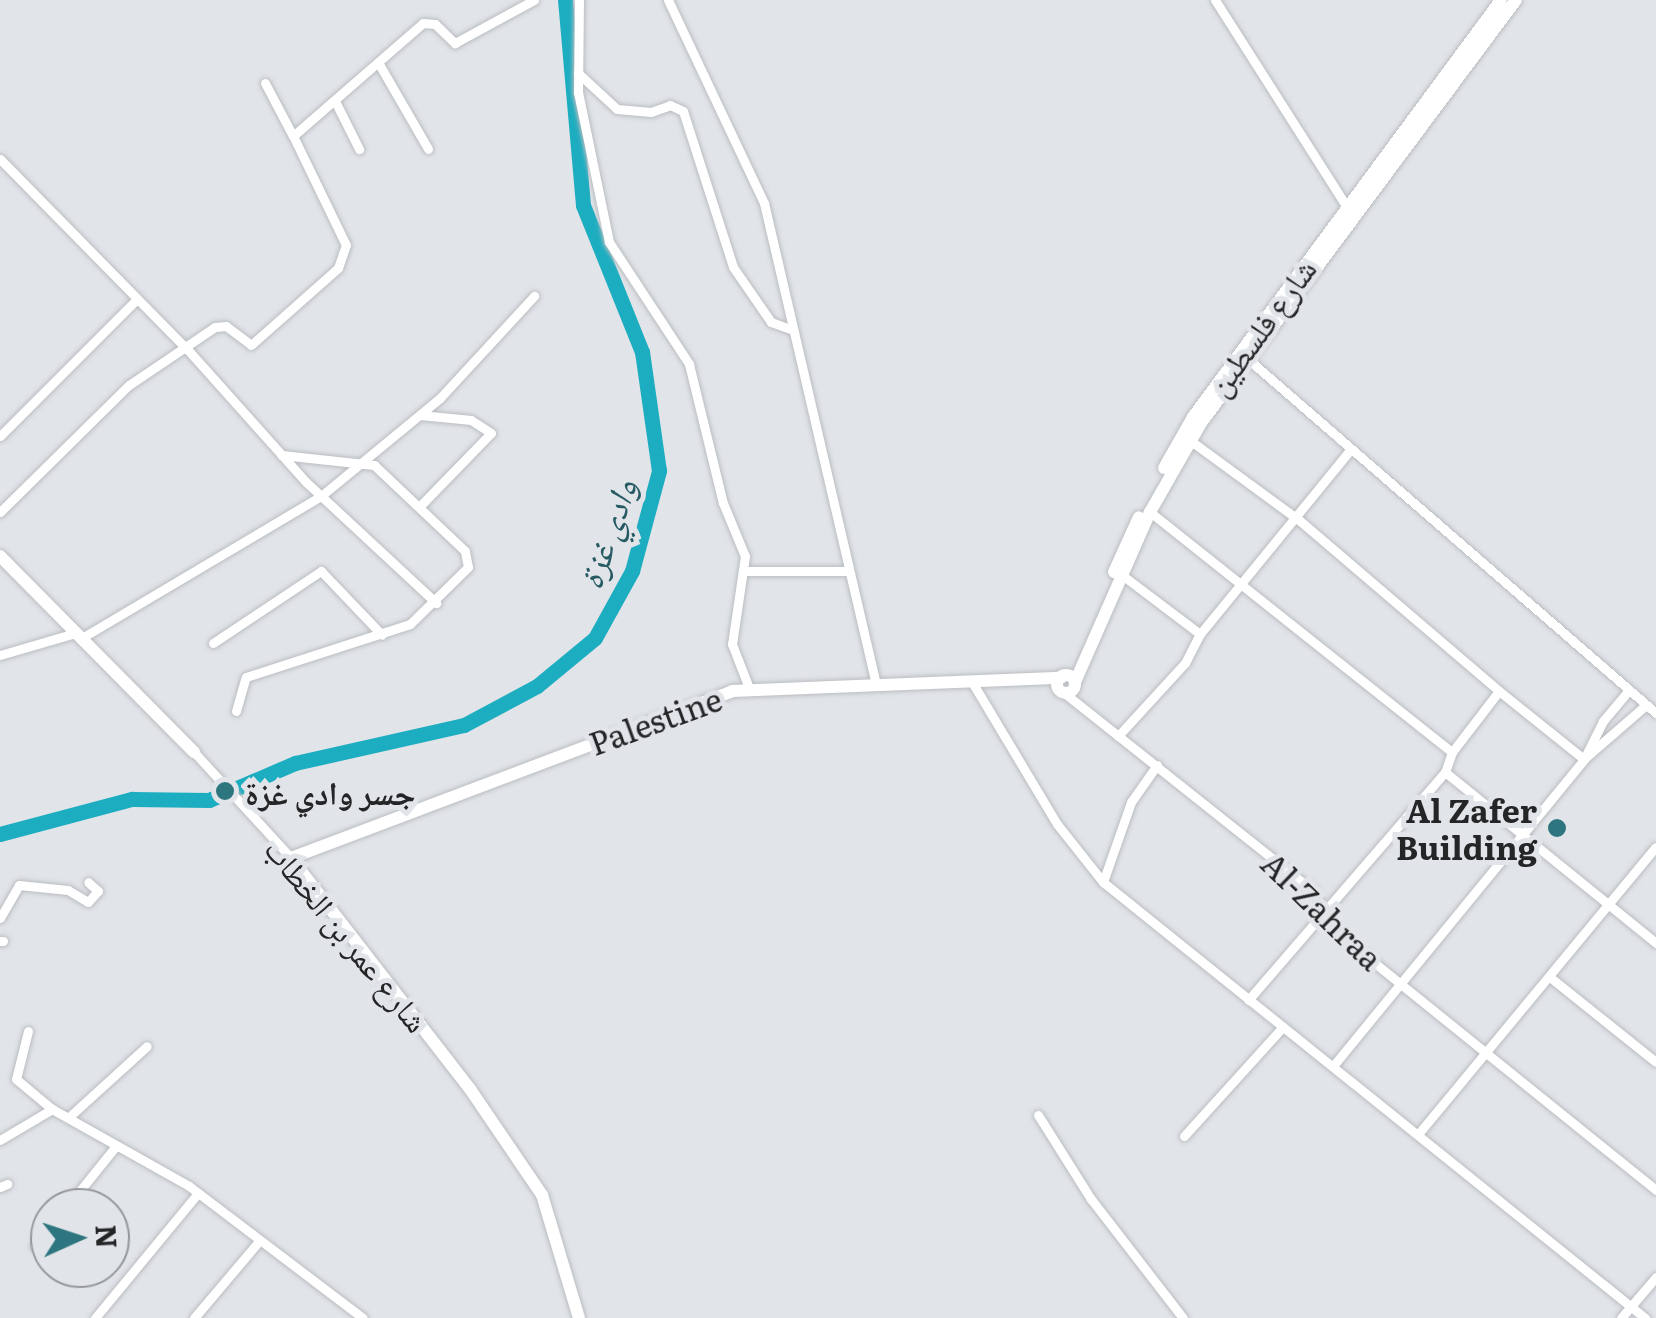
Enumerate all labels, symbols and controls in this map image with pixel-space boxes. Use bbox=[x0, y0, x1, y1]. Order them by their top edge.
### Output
street label: شارع فلسطين bbox=[1197, 250, 1323, 402]
water label: وادي غزة bbox=[567, 472, 643, 594]
street label: Palestine bbox=[583, 678, 727, 762]
place label: جسر وادي غزة bbox=[245, 772, 416, 810]
marker: جسر وادي غزة bbox=[214, 780, 236, 802]
place label: Al Zafer Building bbox=[1396, 791, 1537, 866]
marker: Al Zafer Building bbox=[1546, 817, 1568, 839]
street label: شارع عمر بن الخطاب bbox=[258, 829, 438, 1039]
street label: Al-Zahraa bbox=[1255, 843, 1391, 977]
north arrow bbox=[30, 1188, 130, 1288]
text: N bbox=[86, 1224, 130, 1249]

